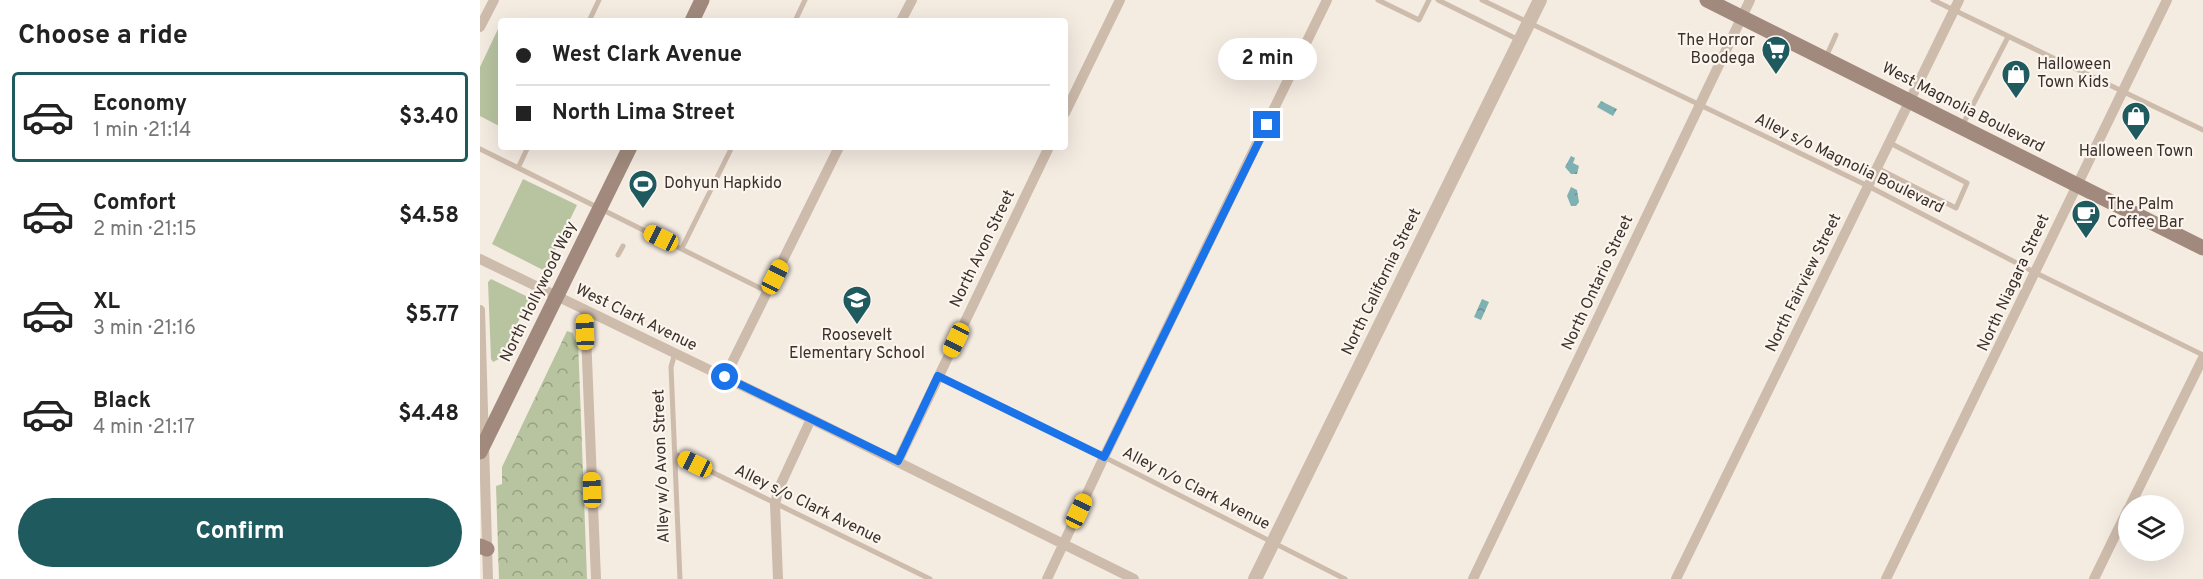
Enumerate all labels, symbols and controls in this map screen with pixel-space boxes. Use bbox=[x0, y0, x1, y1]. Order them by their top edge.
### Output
text: Choose a ride bbox=[18, 19, 188, 53]
place label: The Horror Boodega bbox=[1677, 31, 1755, 69]
supermarket icon: The Horror Boodega bbox=[1760, 34, 1792, 76]
callout: 2 min bbox=[1218, 38, 1316, 80]
text: West Clark Avenue bbox=[552, 42, 742, 69]
text: 2 min bbox=[1241, 46, 1294, 72]
place label: Halloween Town Kids bbox=[2037, 55, 2111, 93]
street label: West Magnolia Boulevard bbox=[1878, 58, 2048, 158]
shop icon: Halloween Town Kids bbox=[2000, 58, 2032, 100]
icon: car bbox=[21, 90, 75, 144]
text: Economy bbox=[93, 91, 187, 118]
text: North Lima Street bbox=[552, 100, 735, 127]
shop icon: Halloween Town bbox=[2120, 100, 2152, 142]
text: $3.40 bbox=[399, 104, 459, 131]
street label: Alley s/o Magnolia Boulevard bbox=[1751, 109, 1947, 219]
route end bbox=[1253, 111, 1280, 138]
text: 1 min · 21:14 bbox=[93, 118, 192, 144]
place label: Halloween Town bbox=[2079, 142, 2193, 162]
sports icon: Dohyun Hapkido bbox=[627, 168, 659, 210]
place label: Dohyun Hapkido bbox=[664, 174, 782, 194]
street label: North Avon Street bbox=[946, 187, 1020, 311]
icon: car bbox=[21, 189, 75, 243]
text: Comfort bbox=[93, 190, 176, 217]
place label: The Palm Coffee Bar bbox=[2107, 195, 2184, 233]
cafe icon: The Palm Coffee Bar bbox=[2070, 198, 2102, 240]
text: $4.58 bbox=[399, 203, 459, 230]
street label: North California Street bbox=[1338, 205, 1426, 359]
street label: North Fairview Street bbox=[1762, 210, 1846, 356]
street label: North Niagara Street bbox=[1973, 211, 2055, 355]
street label: North Ontario Street bbox=[1558, 212, 1638, 354]
text: 2 min · 21:15 bbox=[93, 217, 197, 243]
street label: North Hollywood Way bbox=[496, 218, 582, 366]
car bbox=[641, 222, 681, 254]
car bbox=[759, 257, 791, 297]
street label: West Clark Avenue bbox=[572, 280, 700, 356]
school or university icon: Roosevelt Elementary School bbox=[841, 284, 873, 326]
icon: car bbox=[21, 288, 75, 342]
text: XL bbox=[93, 289, 120, 316]
text: $5.77 bbox=[405, 302, 459, 329]
car bbox=[575, 314, 595, 350]
text: 3 min · 21:16 bbox=[93, 316, 196, 342]
car bbox=[940, 320, 972, 360]
place label: Roosevelt Elementary School bbox=[789, 326, 925, 364]
route start bbox=[711, 363, 738, 390]
icon: car bbox=[21, 387, 75, 441]
text: Black bbox=[93, 388, 151, 415]
street label: Alley w/o Avon Street bbox=[649, 389, 675, 543]
text: $4.48 bbox=[398, 401, 459, 428]
text: 4 min · 21:17 bbox=[93, 415, 195, 441]
street label: Alley n/o Clark Avenue bbox=[1119, 443, 1273, 535]
car bbox=[675, 448, 715, 480]
street label: Alley s/o Clark Avenue bbox=[731, 461, 885, 549]
car bbox=[582, 472, 602, 508]
car bbox=[1063, 491, 1095, 531]
map controls bbox=[2118, 495, 2184, 561]
button: layers bbox=[2118, 495, 2184, 561]
button: Confirm bbox=[18, 498, 462, 567]

